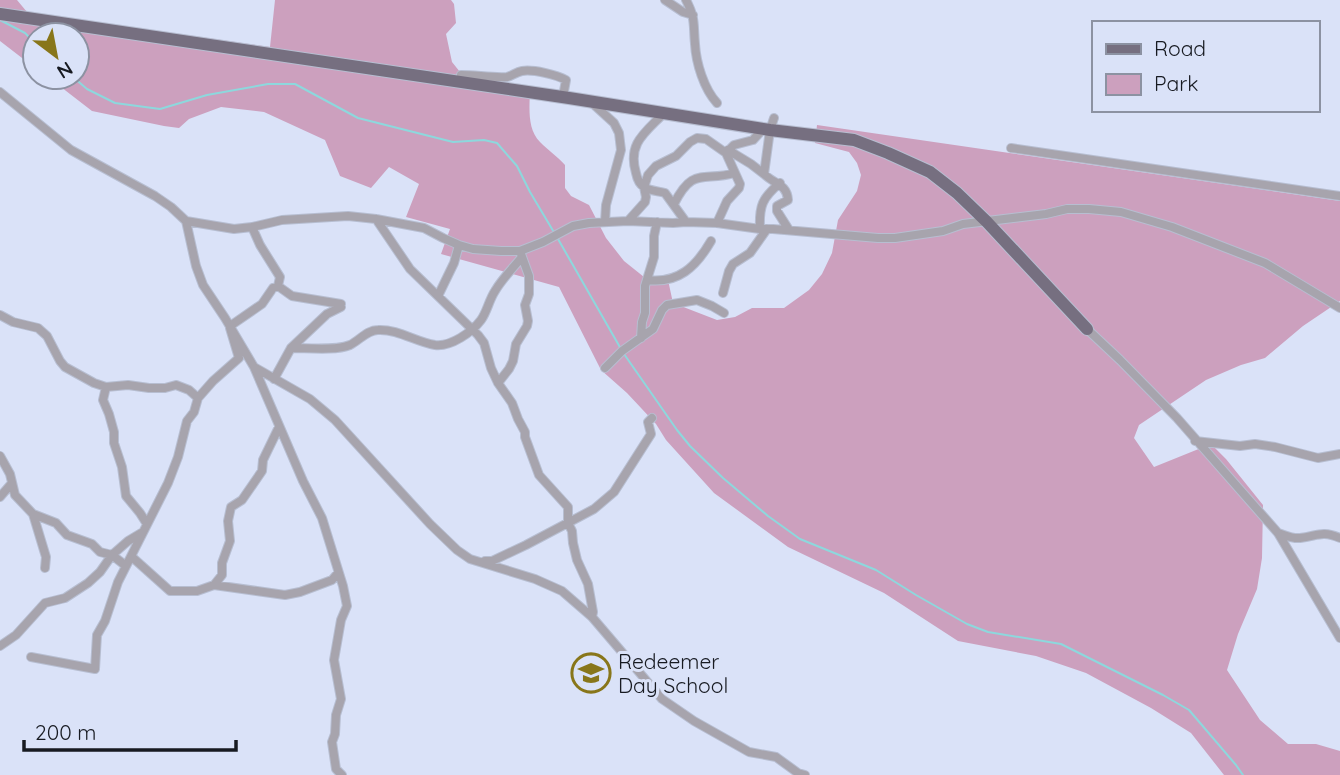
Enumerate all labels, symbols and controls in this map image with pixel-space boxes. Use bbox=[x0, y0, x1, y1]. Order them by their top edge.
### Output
north arrow bbox=[21, 21, 91, 91]
legend bbox=[1092, 21, 1319, 112]
text: Road bbox=[1154, 35, 1206, 61]
text: N bbox=[53, 57, 77, 84]
text: Park bbox=[1154, 70, 1198, 96]
place label: Redeemer Day School bbox=[618, 648, 728, 698]
school or university icon: Redeemer Day School bbox=[570, 652, 612, 694]
scale bar bbox=[24, 708, 236, 752]
text: 200 m bbox=[35, 719, 97, 745]

